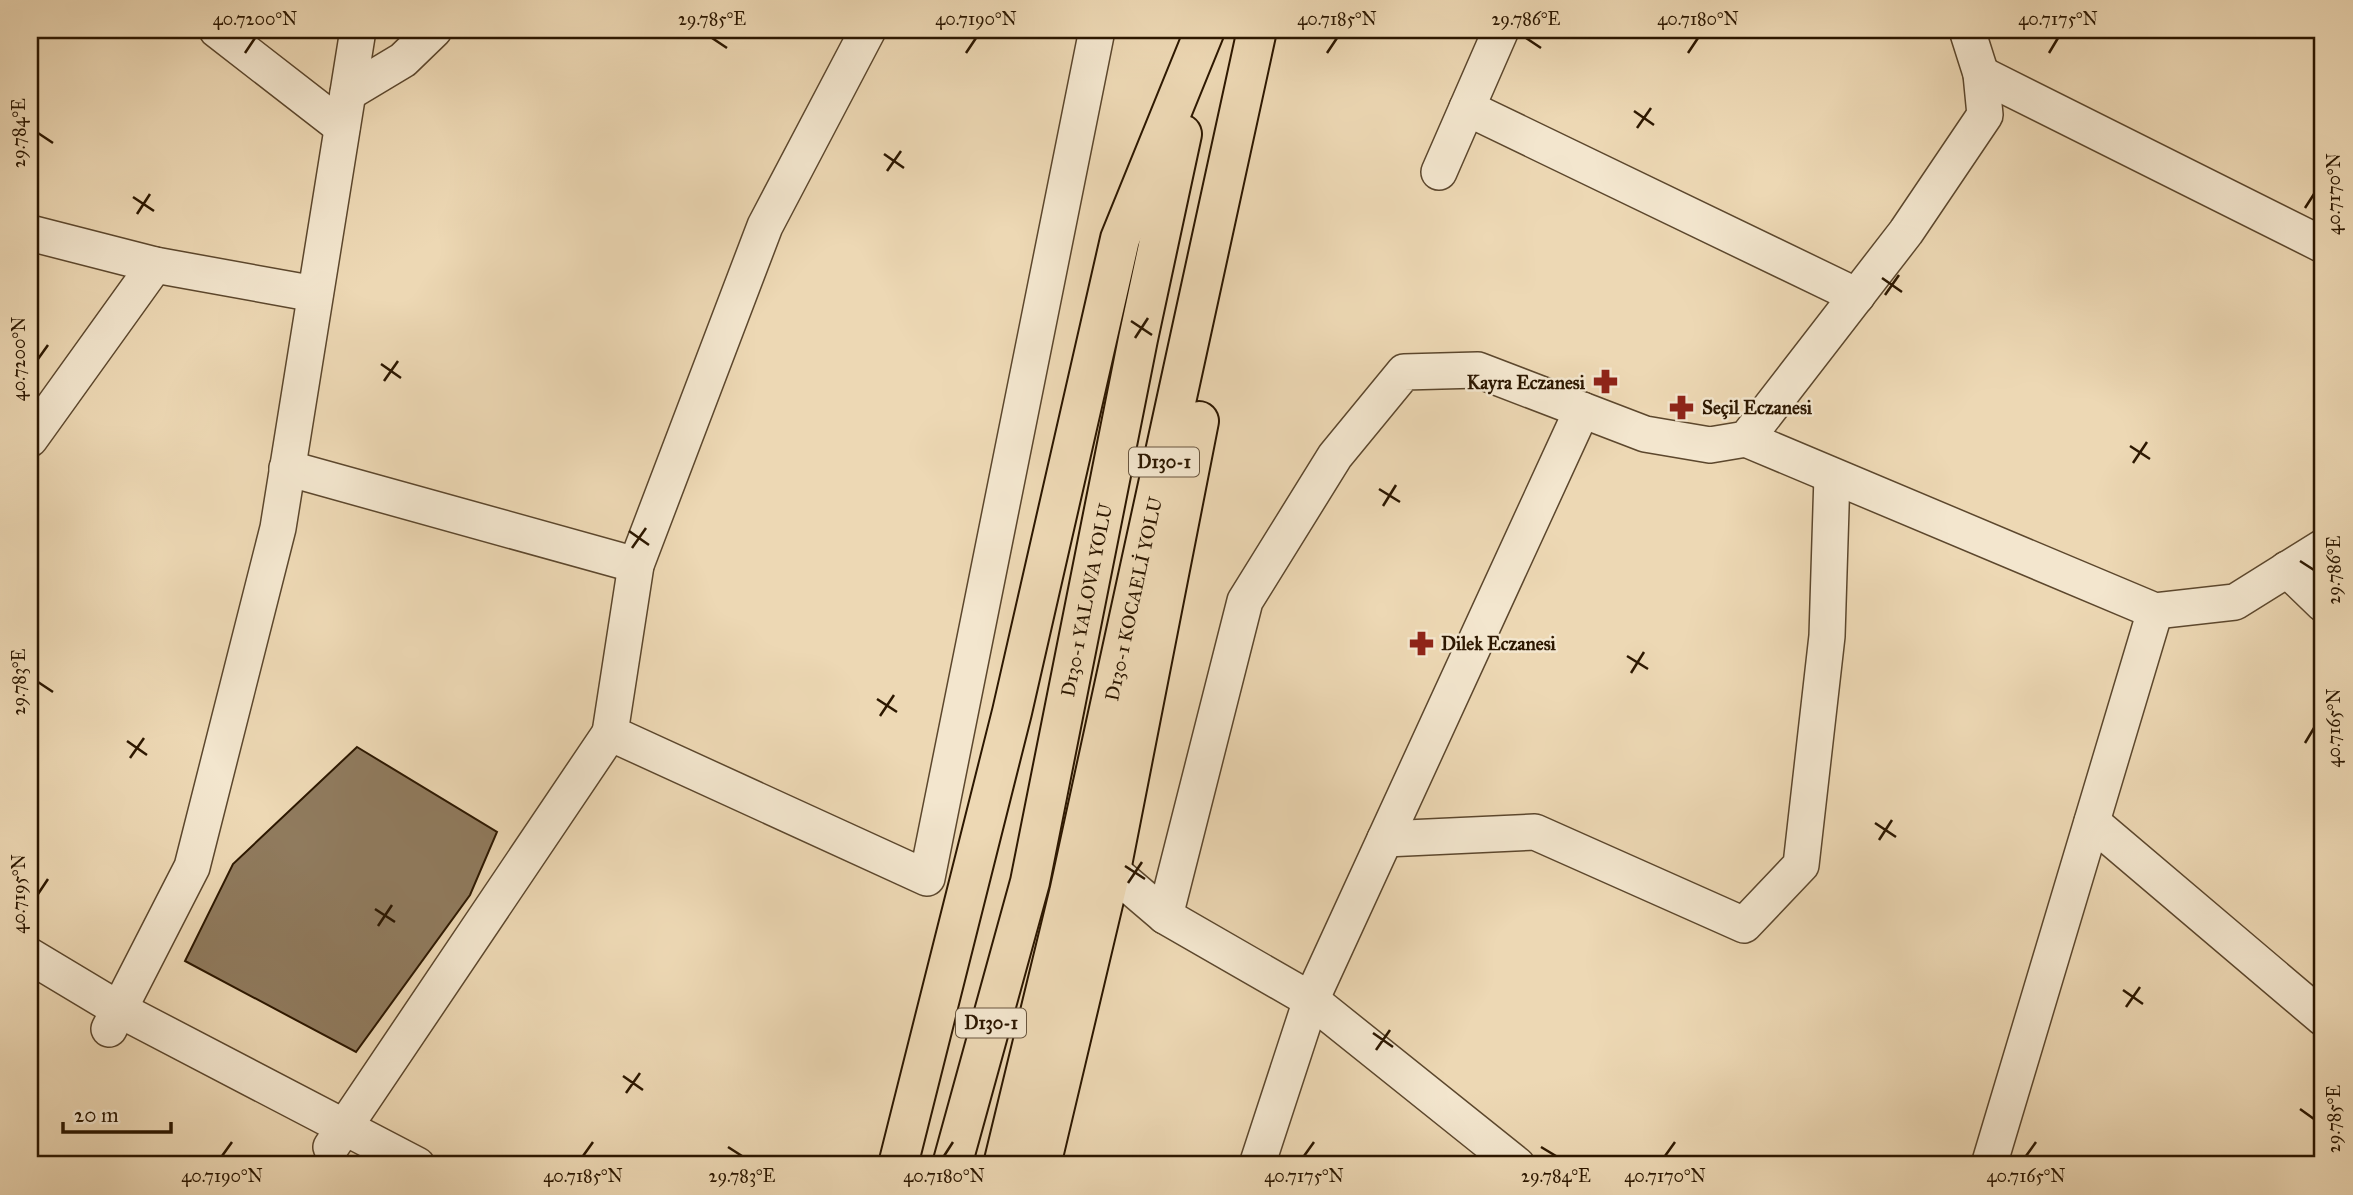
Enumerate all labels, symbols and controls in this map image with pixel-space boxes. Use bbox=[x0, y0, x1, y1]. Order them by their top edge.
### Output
text: 40.7200°N bbox=[213, 8, 297, 30]
text: 29.785°E bbox=[678, 8, 746, 30]
text: 40.7190°N bbox=[935, 8, 1017, 30]
text: 40.7185°N bbox=[1297, 8, 1377, 30]
text: 29.786°E bbox=[1491, 8, 1561, 30]
text: 40.7180°N bbox=[1657, 8, 1739, 30]
text: 40.7175°N bbox=[2018, 8, 2098, 30]
text: 29.784°E bbox=[8, 98, 30, 168]
text: 40.7170°N bbox=[2323, 153, 2345, 235]
text: 40.7200°N bbox=[8, 317, 30, 401]
pharmacy icon: Kayra Eczanesi bbox=[1591, 368, 1619, 396]
place label: Kayra Eczanesi bbox=[1467, 371, 1586, 395]
pharmacy icon: Seçil Eczanesi bbox=[1668, 393, 1696, 421]
place label: Seçil Eczanesi bbox=[1702, 396, 1813, 420]
road number: D130-1 bbox=[1129, 448, 1199, 476]
street label: D130-1 KOCAELİ YOLU bbox=[1100, 495, 1167, 703]
street label: D130-1 YALOVA YOLU bbox=[1056, 502, 1117, 699]
text: 29.786°E bbox=[2323, 535, 2345, 605]
pharmacy icon: Dilek Eczanesi bbox=[1407, 629, 1435, 657]
place label: Dilek Eczanesi bbox=[1441, 632, 1557, 655]
text: 29.783°E bbox=[8, 648, 30, 716]
text: 40.7165°N bbox=[2323, 688, 2345, 768]
text: 40.7195°N bbox=[8, 854, 30, 934]
road number: D130-1 bbox=[956, 1008, 1026, 1038]
text: 29.785°E bbox=[2323, 1085, 2345, 1153]
scale bar bbox=[63, 1090, 172, 1134]
text: 20 m bbox=[74, 1102, 119, 1128]
text: 40.7190°N bbox=[181, 1165, 263, 1187]
text: 40.7185°N bbox=[543, 1165, 623, 1187]
text: 29.783°E bbox=[709, 1165, 776, 1187]
text: 40.7180°N bbox=[903, 1165, 985, 1187]
text: 40.7175°N bbox=[1264, 1165, 1344, 1187]
text: 29.784°E bbox=[1521, 1165, 1591, 1187]
text: 40.7170°N bbox=[1624, 1165, 1706, 1187]
text: 40.7165°N bbox=[1986, 1165, 2066, 1187]

